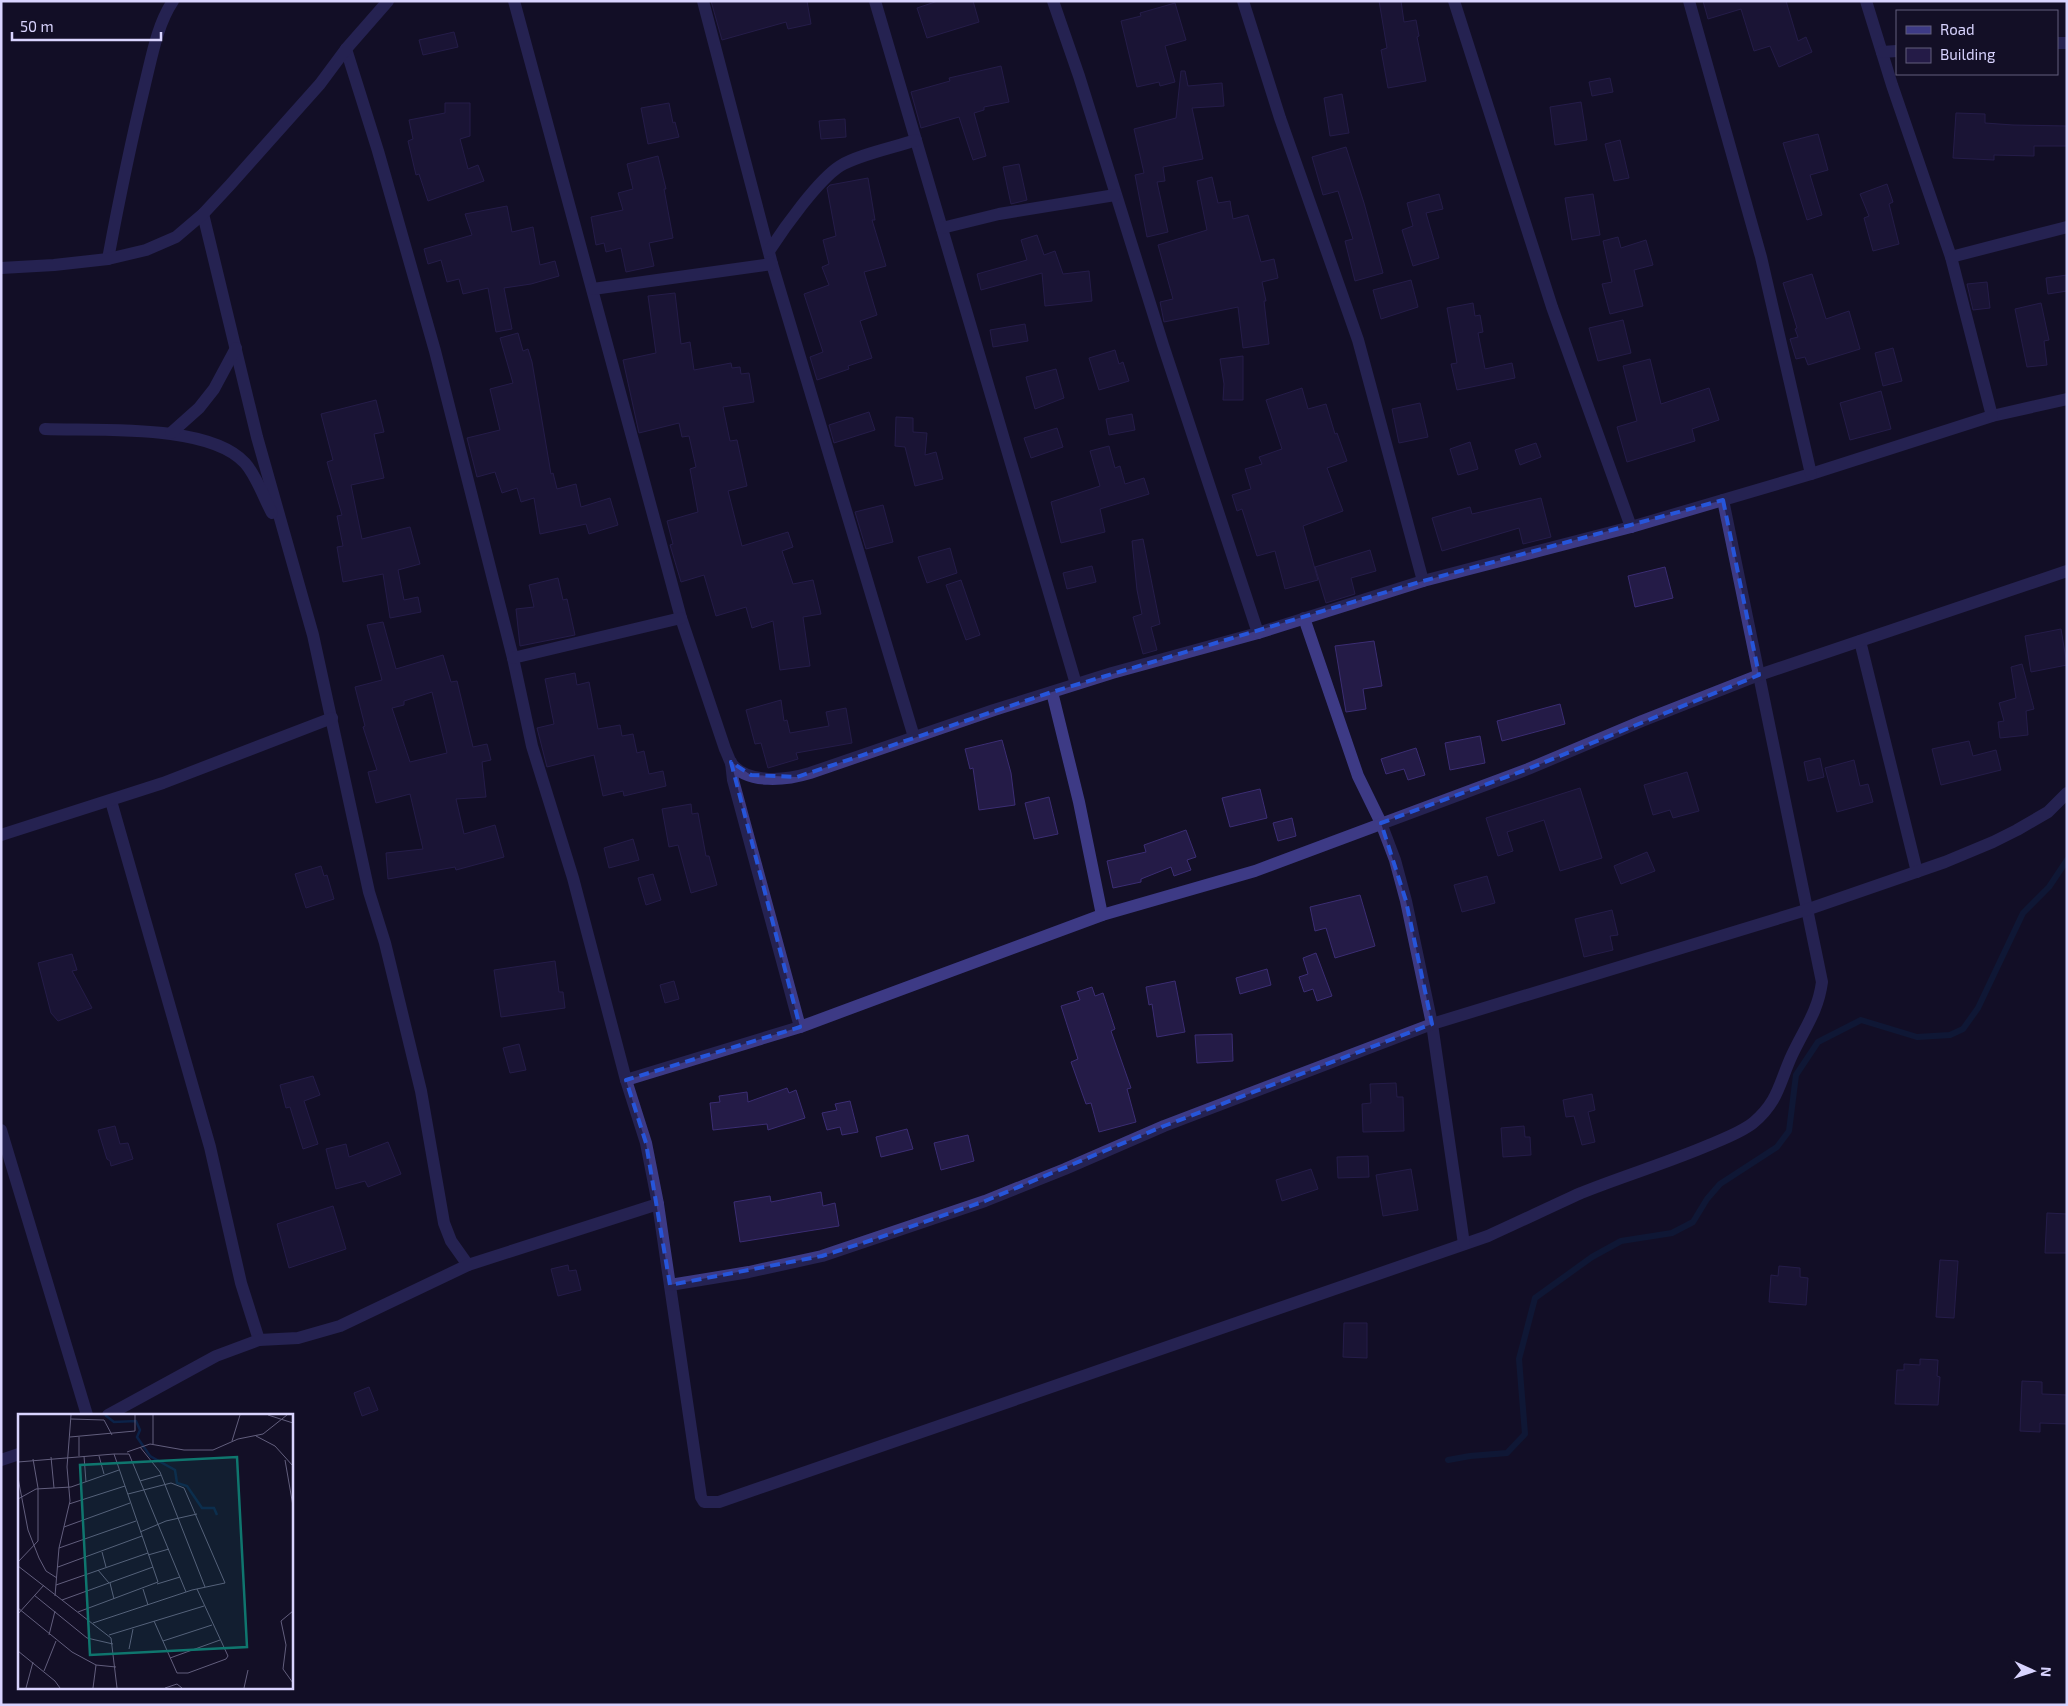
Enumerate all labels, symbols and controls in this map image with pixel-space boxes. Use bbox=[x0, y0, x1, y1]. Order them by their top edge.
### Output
scale bar bbox=[12, 10, 161, 42]
legend bbox=[1896, 10, 2058, 75]
text: 50 m bbox=[20, 17, 54, 35]
text: Road bbox=[1940, 20, 1975, 38]
text: Building bbox=[1940, 45, 1996, 63]
inset map bbox=[18, 1414, 292, 1688]
north arrow bbox=[2008, 1646, 2058, 1696]
text: N bbox=[2038, 1666, 2055, 1677]

